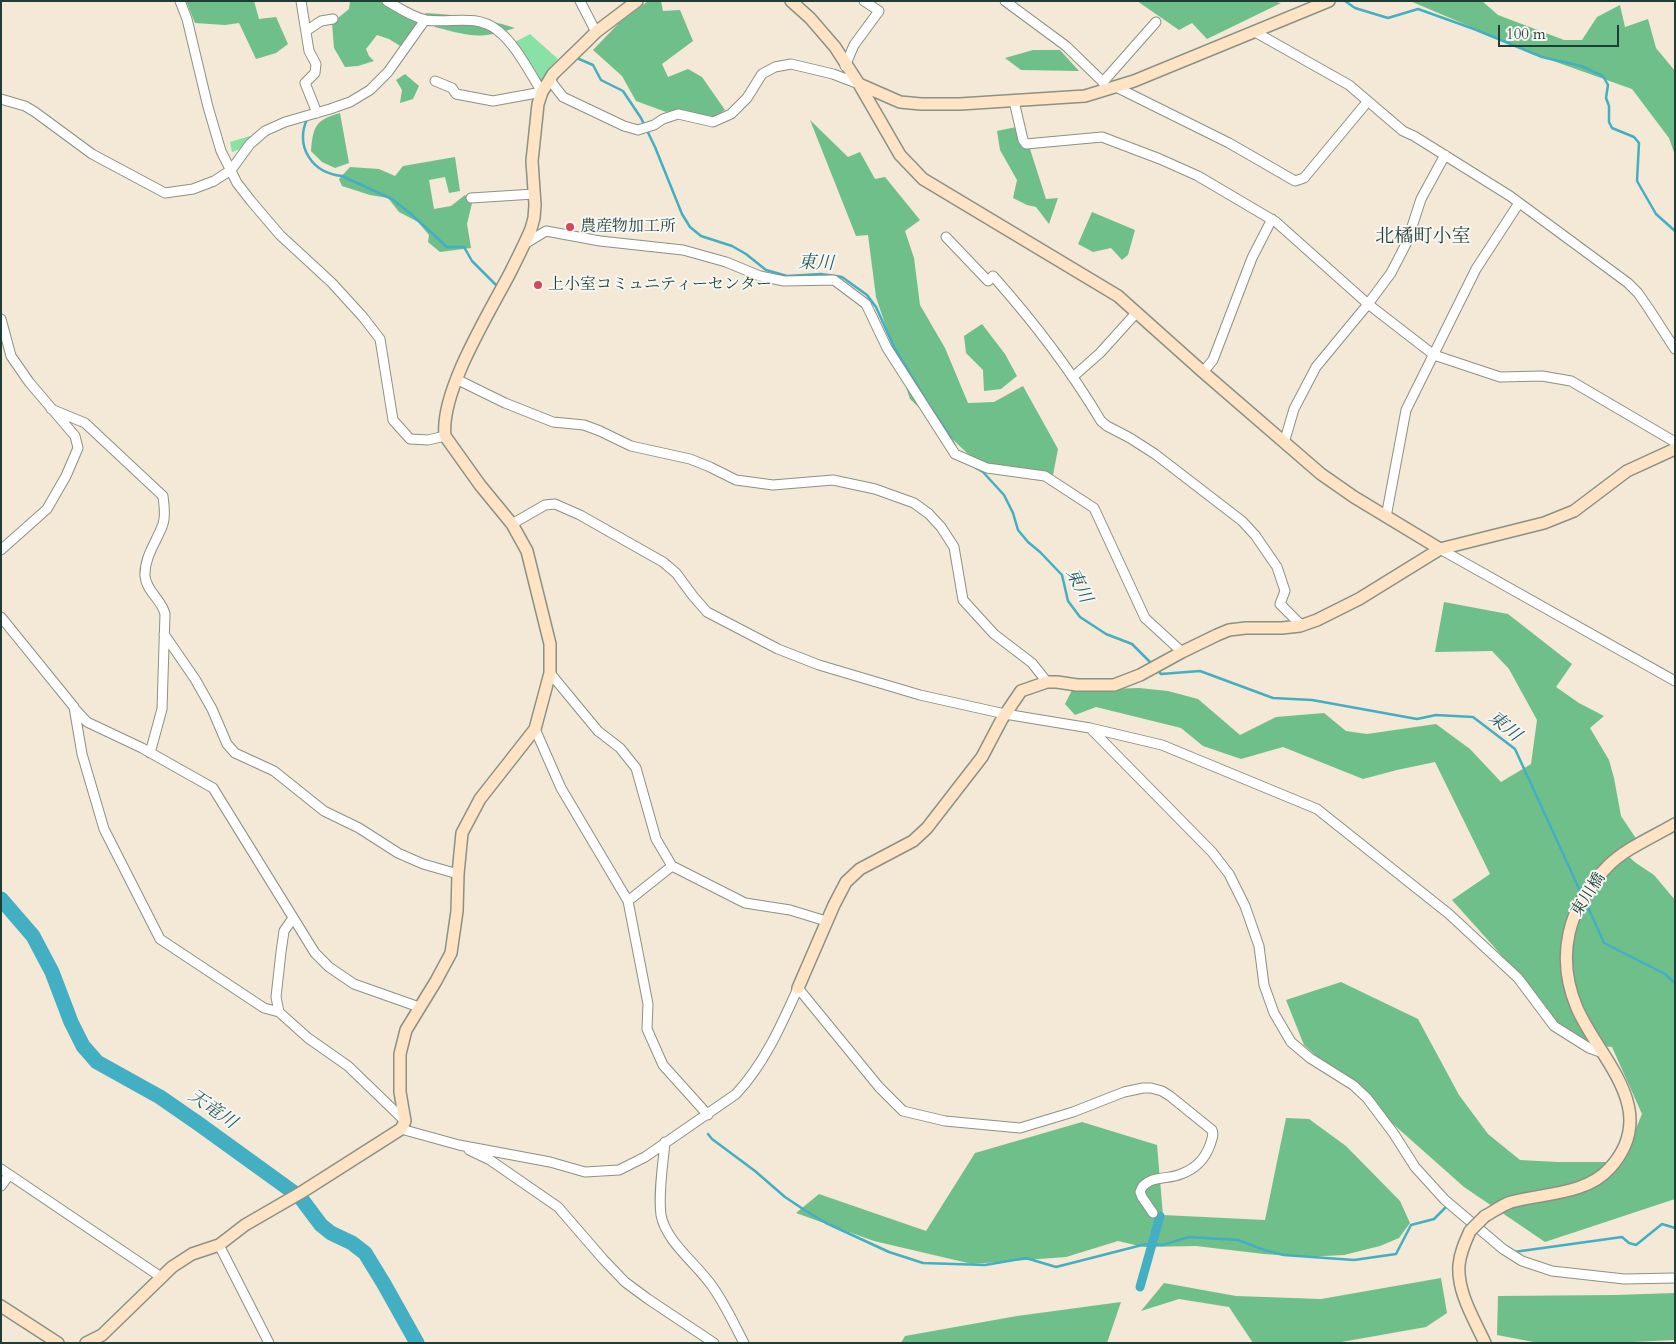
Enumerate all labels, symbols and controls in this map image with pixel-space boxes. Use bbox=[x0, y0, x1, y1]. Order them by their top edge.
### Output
scale bar bbox=[1501, 15, 1622, 47]
text: 100 m bbox=[1506, 24, 1546, 44]
place label: 農産物加工所 bbox=[580, 217, 676, 237]
marker: 農産物加工所 bbox=[564, 221, 576, 233]
district label: 北橘町小室 bbox=[1376, 227, 1470, 249]
water label: 東川 bbox=[798, 253, 834, 275]
place label: 上小室コミュニティーセンター bbox=[548, 275, 772, 295]
marker: 上小室コミュニティーセンター bbox=[532, 279, 544, 291]
water label: 東川 bbox=[1060, 565, 1096, 607]
water label: 東川 bbox=[1483, 707, 1525, 747]
street label: 東川橋 bbox=[1568, 870, 1610, 920]
water label: 天竜川 bbox=[184, 1086, 240, 1134]

